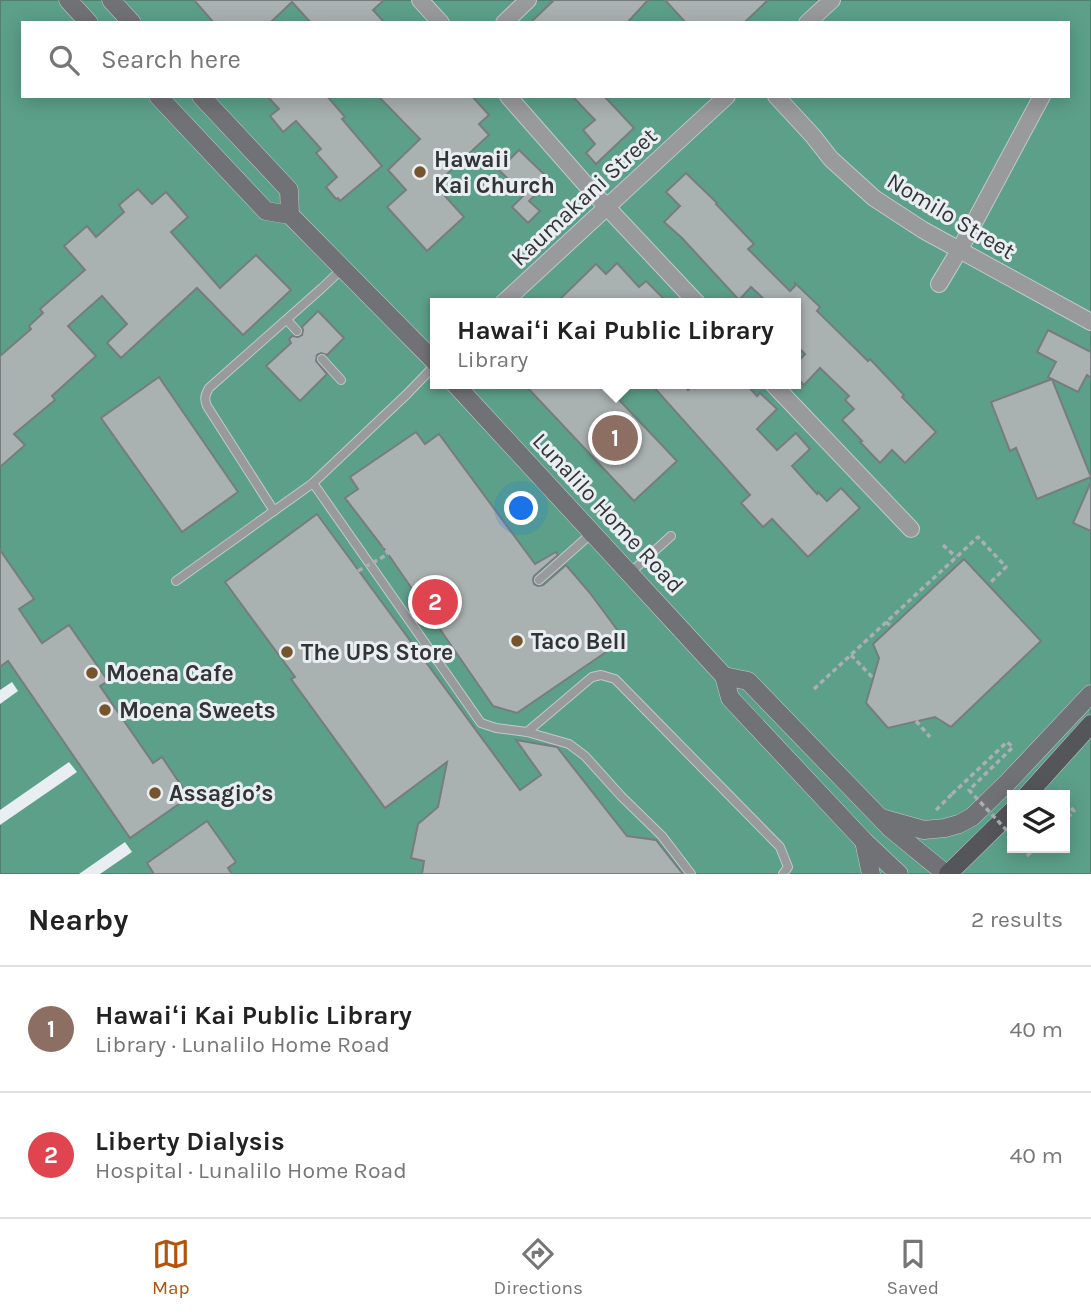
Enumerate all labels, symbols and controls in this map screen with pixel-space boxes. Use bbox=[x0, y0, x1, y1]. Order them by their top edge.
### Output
search box bbox=[21, 21, 1070, 98]
icon: search bbox=[45, 41, 83, 79]
text: Search here bbox=[101, 44, 241, 75]
street label: Kaumakani Street bbox=[505, 122, 663, 272]
place label: Hawaii Kai Church bbox=[434, 146, 555, 199]
marker: Hawaii Kai Church bbox=[412, 164, 428, 180]
street label: Nomilo Street bbox=[882, 167, 1020, 265]
popup bbox=[430, 298, 801, 389]
text: Hawaiʻi Kai Public Library bbox=[457, 315, 774, 346]
text: Library bbox=[457, 346, 528, 373]
pin: 1 bbox=[592, 412, 638, 464]
street label: Lunalilo Home Road bbox=[527, 427, 689, 599]
your location bbox=[504, 491, 538, 525]
pin: 2 bbox=[412, 576, 458, 628]
place label: Taco Bell bbox=[531, 628, 627, 655]
marker: Taco Bell bbox=[509, 633, 525, 649]
place label: The UPS Store bbox=[301, 639, 453, 666]
marker: The UPS Store bbox=[279, 644, 295, 660]
place label: Moena Cafe bbox=[106, 660, 234, 687]
marker: Moena Cafe bbox=[84, 665, 100, 681]
place label: Moena Sweets bbox=[119, 697, 276, 724]
marker: Moena Sweets bbox=[97, 702, 113, 718]
place label: Assagio’s bbox=[169, 780, 273, 807]
marker: Assagio’s bbox=[147, 785, 163, 801]
map controls bbox=[1007, 790, 1070, 853]
button: layers bbox=[1007, 790, 1070, 853]
text: Nearby bbox=[28, 902, 128, 938]
text: 2 results bbox=[971, 906, 1063, 933]
text: Hawaiʻi Kai Public Library bbox=[95, 1000, 412, 1031]
text: 1 bbox=[47, 1016, 55, 1043]
text: 40 m bbox=[1010, 1016, 1063, 1043]
text: Library · Lunalilo Home Road bbox=[95, 1031, 390, 1058]
text: Liberty Dialysis bbox=[95, 1126, 285, 1157]
text: 2 bbox=[44, 1142, 58, 1169]
text: 40 m bbox=[1010, 1142, 1063, 1169]
text: Hospital · Lunalilo Home Road bbox=[95, 1157, 407, 1184]
tab: Map bbox=[152, 1235, 190, 1299]
tab: Directions bbox=[494, 1235, 583, 1299]
tab: Saved bbox=[887, 1235, 939, 1299]

